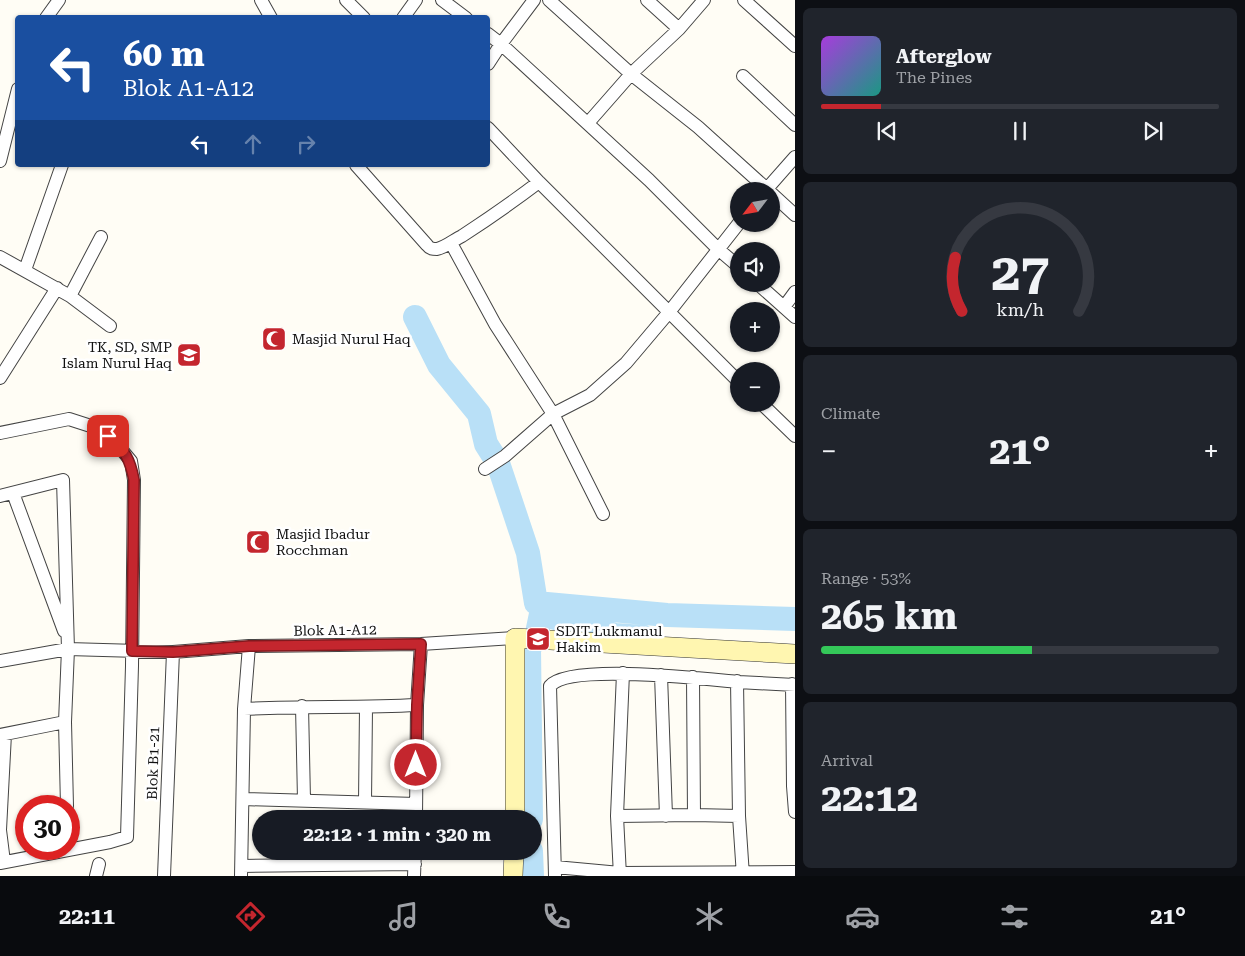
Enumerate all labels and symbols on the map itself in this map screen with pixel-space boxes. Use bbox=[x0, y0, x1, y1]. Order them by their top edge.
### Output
north arrow bbox=[730, 182, 780, 232]
mosque icon: Masjid Nurul Haq bbox=[261, 326, 287, 352]
place label: Masjid Nurul Haq bbox=[292, 331, 411, 347]
place label: TK, SD, SMP Islam Nurul Haq bbox=[62, 339, 172, 371]
school or university icon: TK, SD, SMP Islam Nurul Haq bbox=[176, 342, 202, 368]
pin bbox=[87, 415, 129, 457]
place label: Masjid Ibadur Rocchman bbox=[276, 526, 370, 558]
mosque icon: Masjid Ibadur Rocchman bbox=[245, 529, 271, 555]
street label: Blok A1-A12 bbox=[293, 621, 377, 639]
place label: SDIT Lukmanul Hakim bbox=[556, 623, 663, 655]
school or university icon: SDIT Lukmanul Hakim bbox=[525, 626, 551, 652]
street label: Blok B1-21 bbox=[144, 726, 162, 800]
position arrow bbox=[389, 738, 441, 790]
speed limit sign: 30 bbox=[15, 795, 80, 860]

